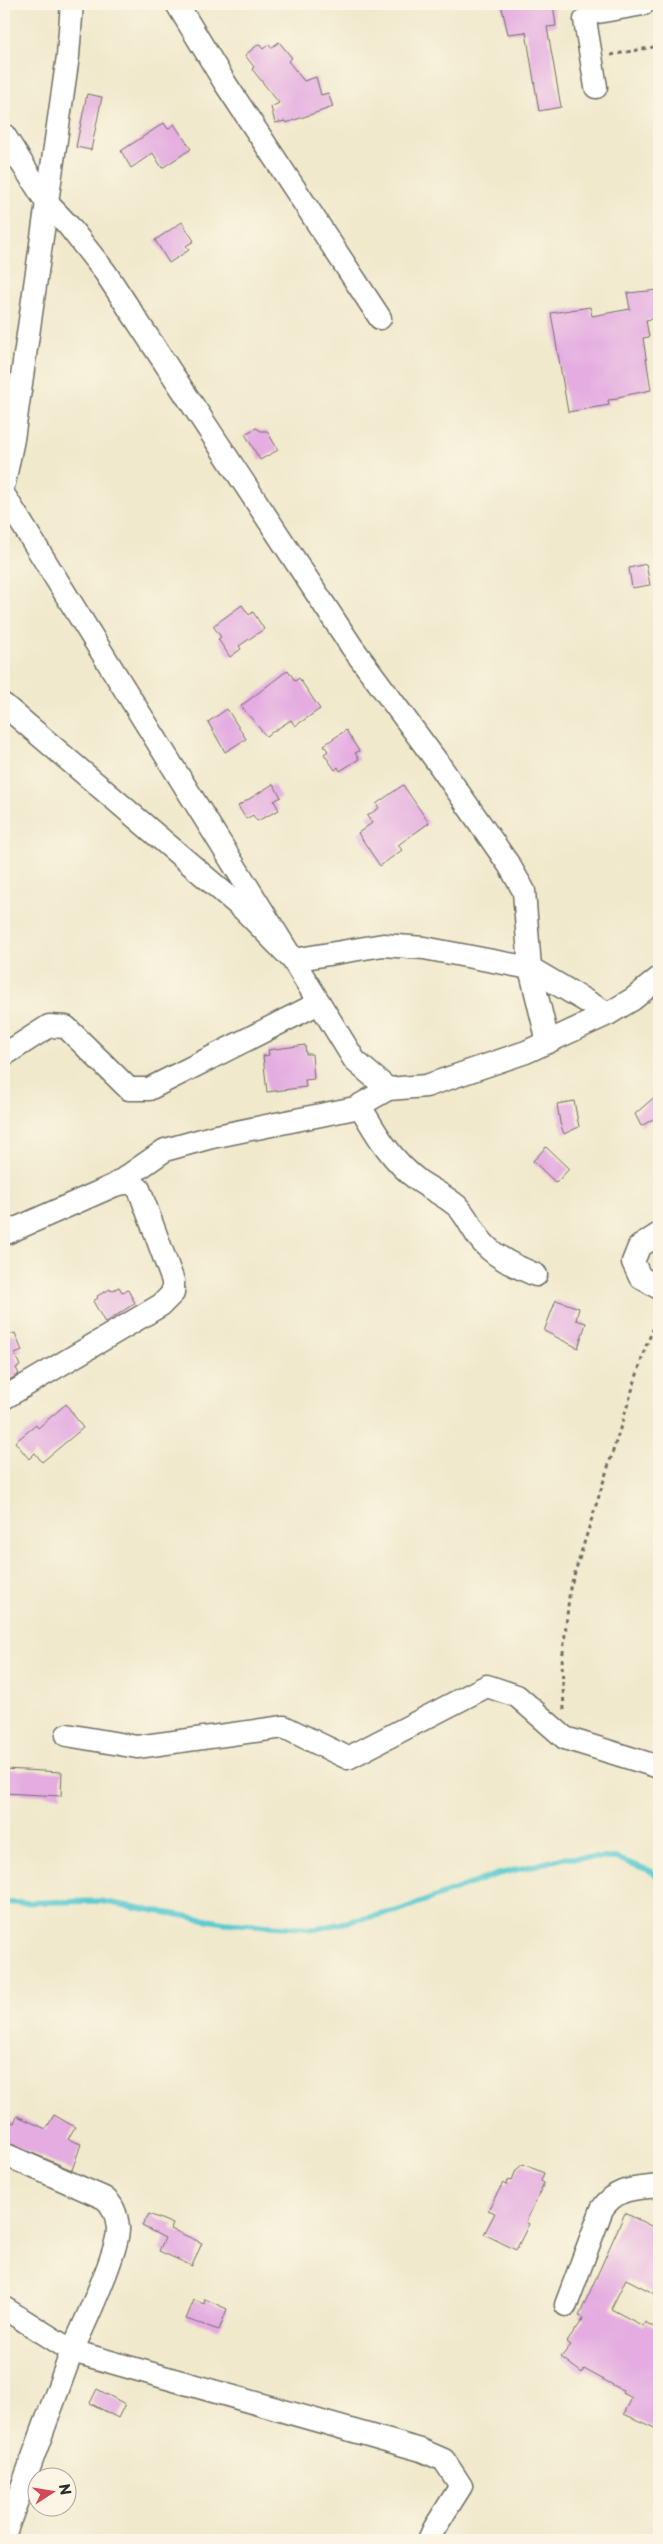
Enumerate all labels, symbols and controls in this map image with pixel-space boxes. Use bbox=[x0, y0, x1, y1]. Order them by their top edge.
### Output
north arrow bbox=[28, 2466, 78, 2516]
text: N bbox=[54, 2482, 77, 2497]

